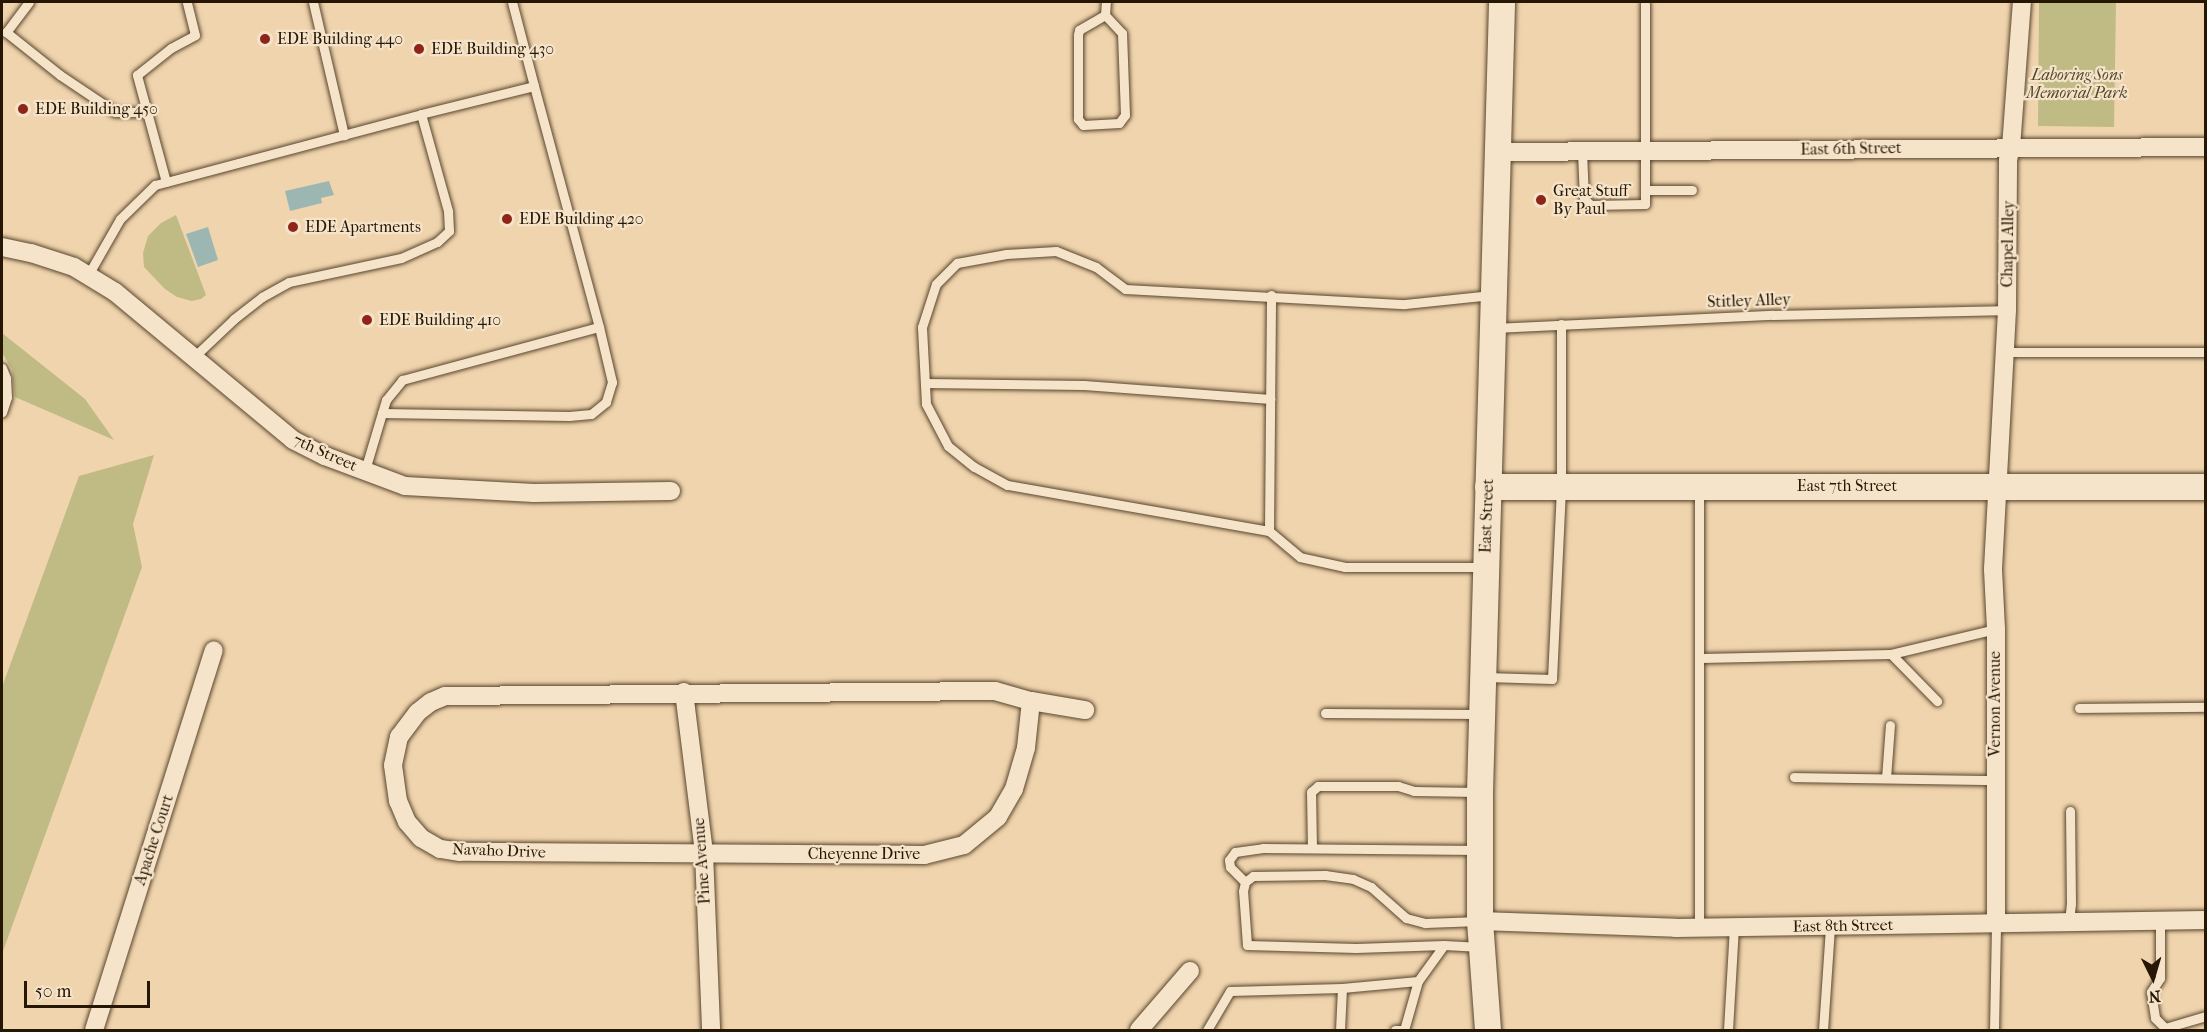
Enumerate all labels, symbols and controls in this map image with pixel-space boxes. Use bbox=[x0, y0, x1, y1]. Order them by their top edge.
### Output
place label: EDE Building 440 bbox=[277, 29, 403, 49]
marker: EDE Building 440 bbox=[258, 32, 272, 46]
place label: EDE Building 430 bbox=[431, 39, 554, 59]
marker: EDE Building 430 bbox=[412, 42, 426, 56]
park label: Laboring Sons Memorial Park bbox=[2026, 65, 2128, 103]
place label: EDE Building 450 bbox=[35, 99, 158, 119]
marker: EDE Building 450 bbox=[16, 102, 30, 116]
street label: East 6th Street bbox=[1800, 139, 1902, 159]
place label: Great Stuff By Paul bbox=[1553, 181, 1628, 219]
marker: Great Stuff By Paul bbox=[1534, 193, 1548, 207]
street label: Chapel Alley bbox=[1998, 200, 2018, 288]
place label: EDE Building 420 bbox=[519, 209, 644, 229]
marker: EDE Building 420 bbox=[500, 212, 514, 226]
place label: EDE Apartments bbox=[305, 217, 421, 237]
marker: EDE Apartments bbox=[286, 220, 300, 234]
street label: Stitley Alley bbox=[1707, 290, 1791, 312]
place label: EDE Building 410 bbox=[379, 310, 501, 330]
marker: EDE Building 410 bbox=[360, 313, 374, 327]
street label: 7th Street bbox=[290, 430, 360, 476]
street label: East 7th Street bbox=[1797, 476, 1897, 496]
street label: East Street bbox=[1476, 478, 1498, 554]
street label: Vernon Avenue bbox=[1985, 651, 2005, 757]
street label: Apache Court bbox=[130, 792, 178, 888]
street label: Pine Avenue bbox=[689, 817, 715, 905]
street label: Navaho Drive bbox=[452, 840, 546, 862]
street label: Cheyenne Drive bbox=[808, 844, 920, 864]
street label: East 8th Street bbox=[1793, 916, 1893, 936]
north arrow bbox=[2123, 948, 2183, 1008]
scale bar bbox=[27, 969, 153, 1007]
text: 50 m bbox=[35, 981, 71, 1002]
text: N bbox=[2148, 986, 2161, 1006]

